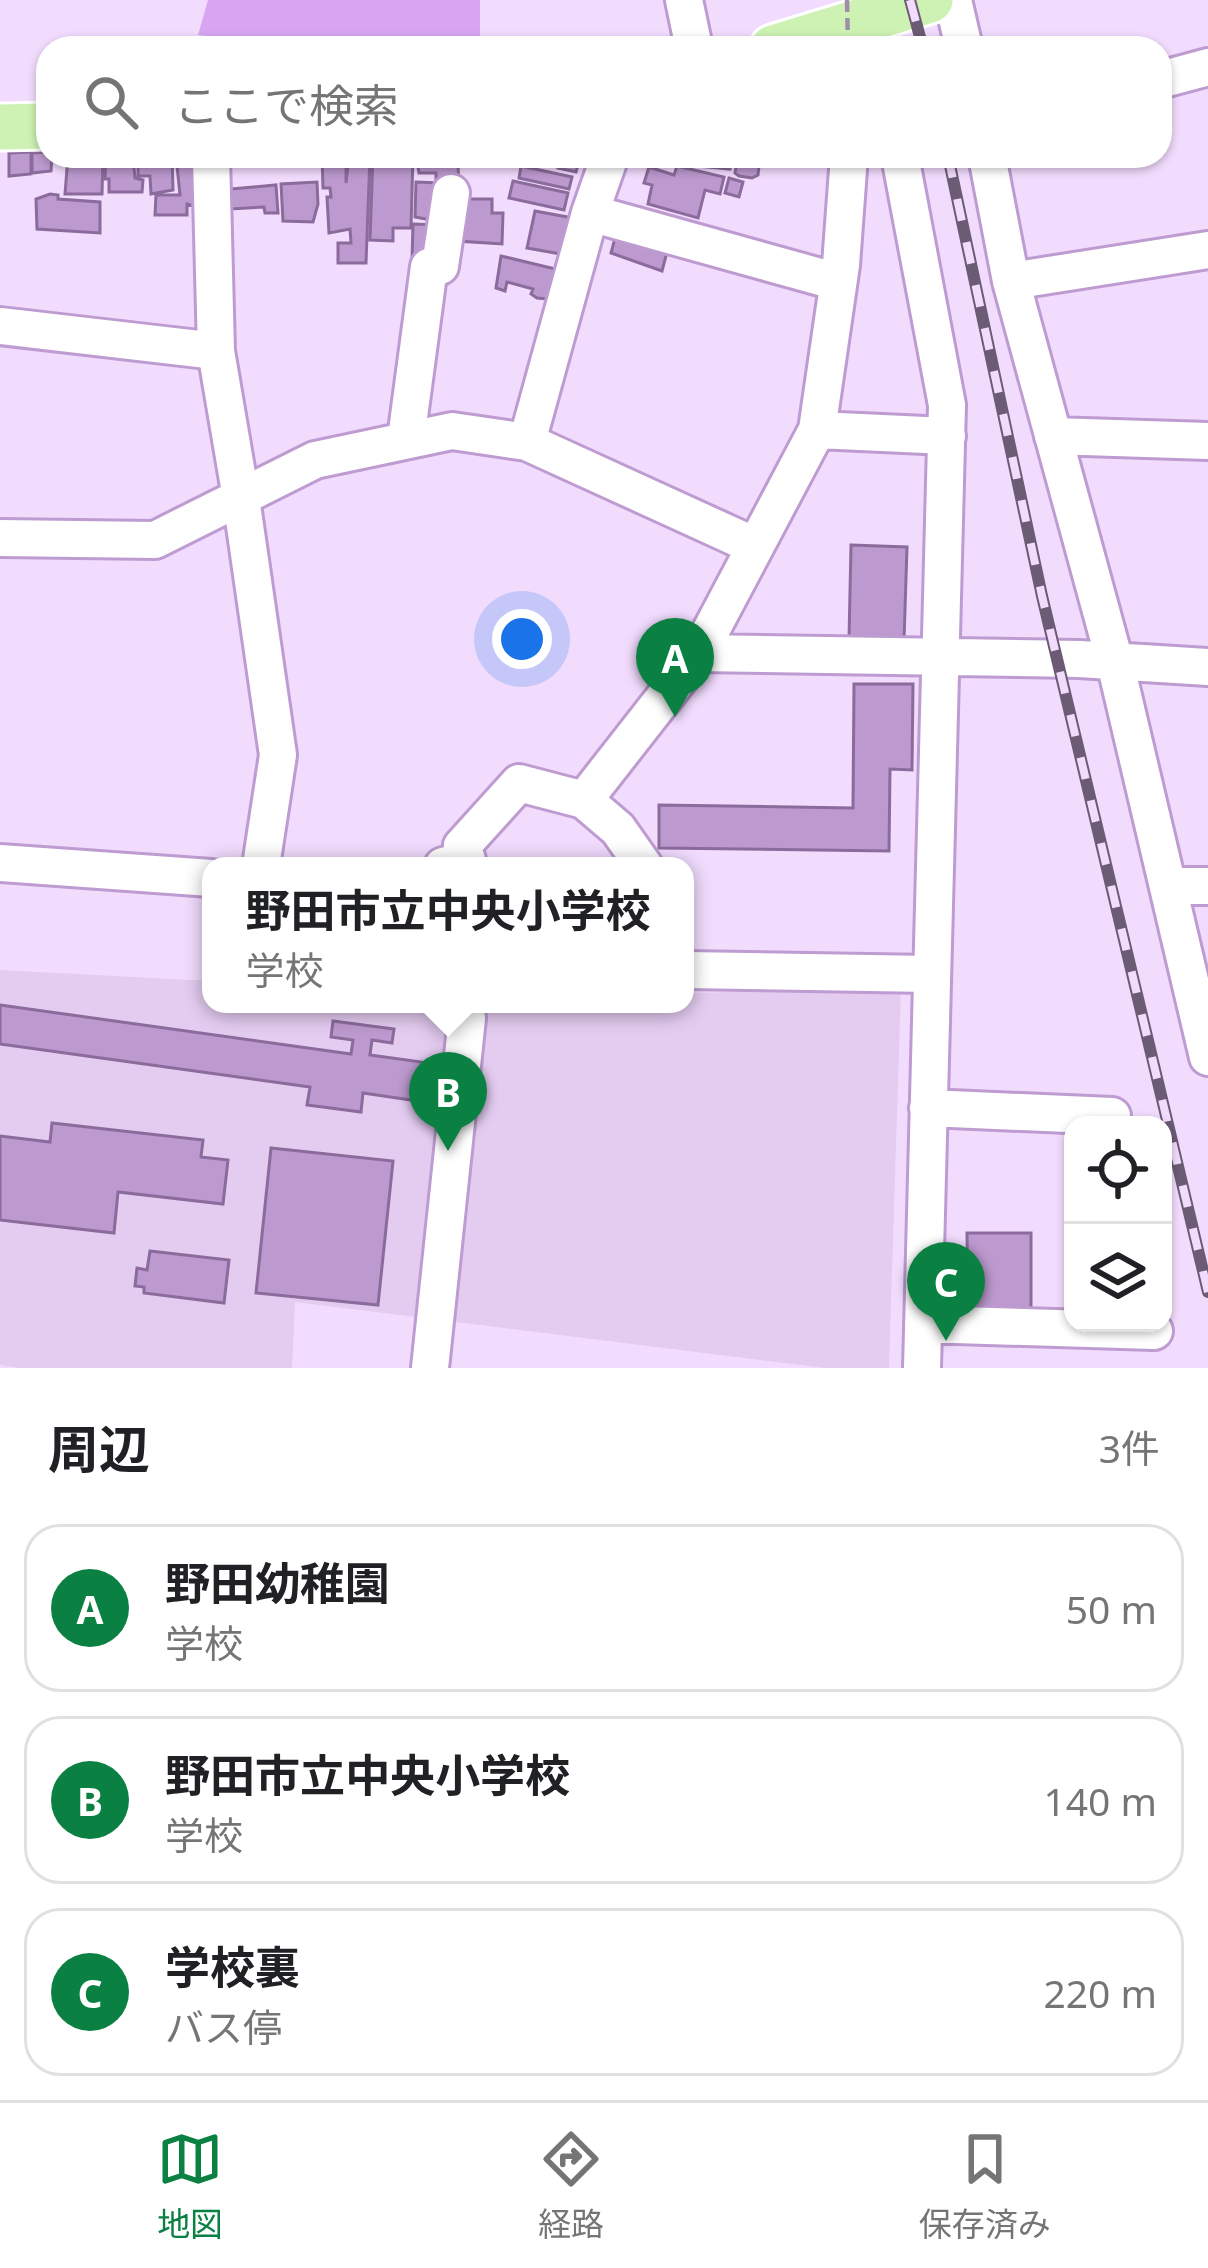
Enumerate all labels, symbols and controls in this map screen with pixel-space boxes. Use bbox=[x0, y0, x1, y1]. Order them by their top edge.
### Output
search box bbox=[36, 36, 1172, 168]
icon: search bbox=[78, 69, 144, 135]
text: ここで検索 bbox=[174, 74, 399, 135]
your location bbox=[492, 609, 552, 669]
pin: A bbox=[636, 618, 714, 717]
popup bbox=[202, 857, 694, 1013]
text: 野田市立中央小学校 bbox=[245, 879, 651, 940]
text: 学校 bbox=[245, 943, 324, 996]
pin: B bbox=[409, 1052, 487, 1151]
map controls bbox=[1064, 1116, 1172, 1332]
button: locate bbox=[1064, 1116, 1172, 1224]
button: layers bbox=[1064, 1224, 1172, 1332]
pin: C bbox=[907, 1242, 985, 1341]
text: 周辺 bbox=[48, 1413, 150, 1483]
text: 3件 bbox=[1099, 1421, 1160, 1474]
text: 野田幼稚園 bbox=[165, 1552, 390, 1613]
text: A bbox=[77, 1582, 104, 1635]
text: 50 m bbox=[1066, 1582, 1157, 1635]
text: 学校 bbox=[165, 1616, 243, 1669]
text: 野田市立中央小学校 bbox=[165, 1744, 570, 1805]
text: B bbox=[77, 1774, 103, 1827]
text: 140 m bbox=[1043, 1774, 1157, 1827]
text: 学校 bbox=[165, 1808, 243, 1861]
text: 学校裏 bbox=[165, 1936, 300, 1997]
text: C bbox=[77, 1966, 103, 2019]
text: 220 m bbox=[1043, 1966, 1157, 2019]
text: バス停 bbox=[165, 2000, 282, 2053]
tab: 地図 bbox=[157, 2126, 223, 2246]
tab: 経路 bbox=[538, 2126, 604, 2246]
tab: 保存済み bbox=[919, 2126, 1051, 2246]

